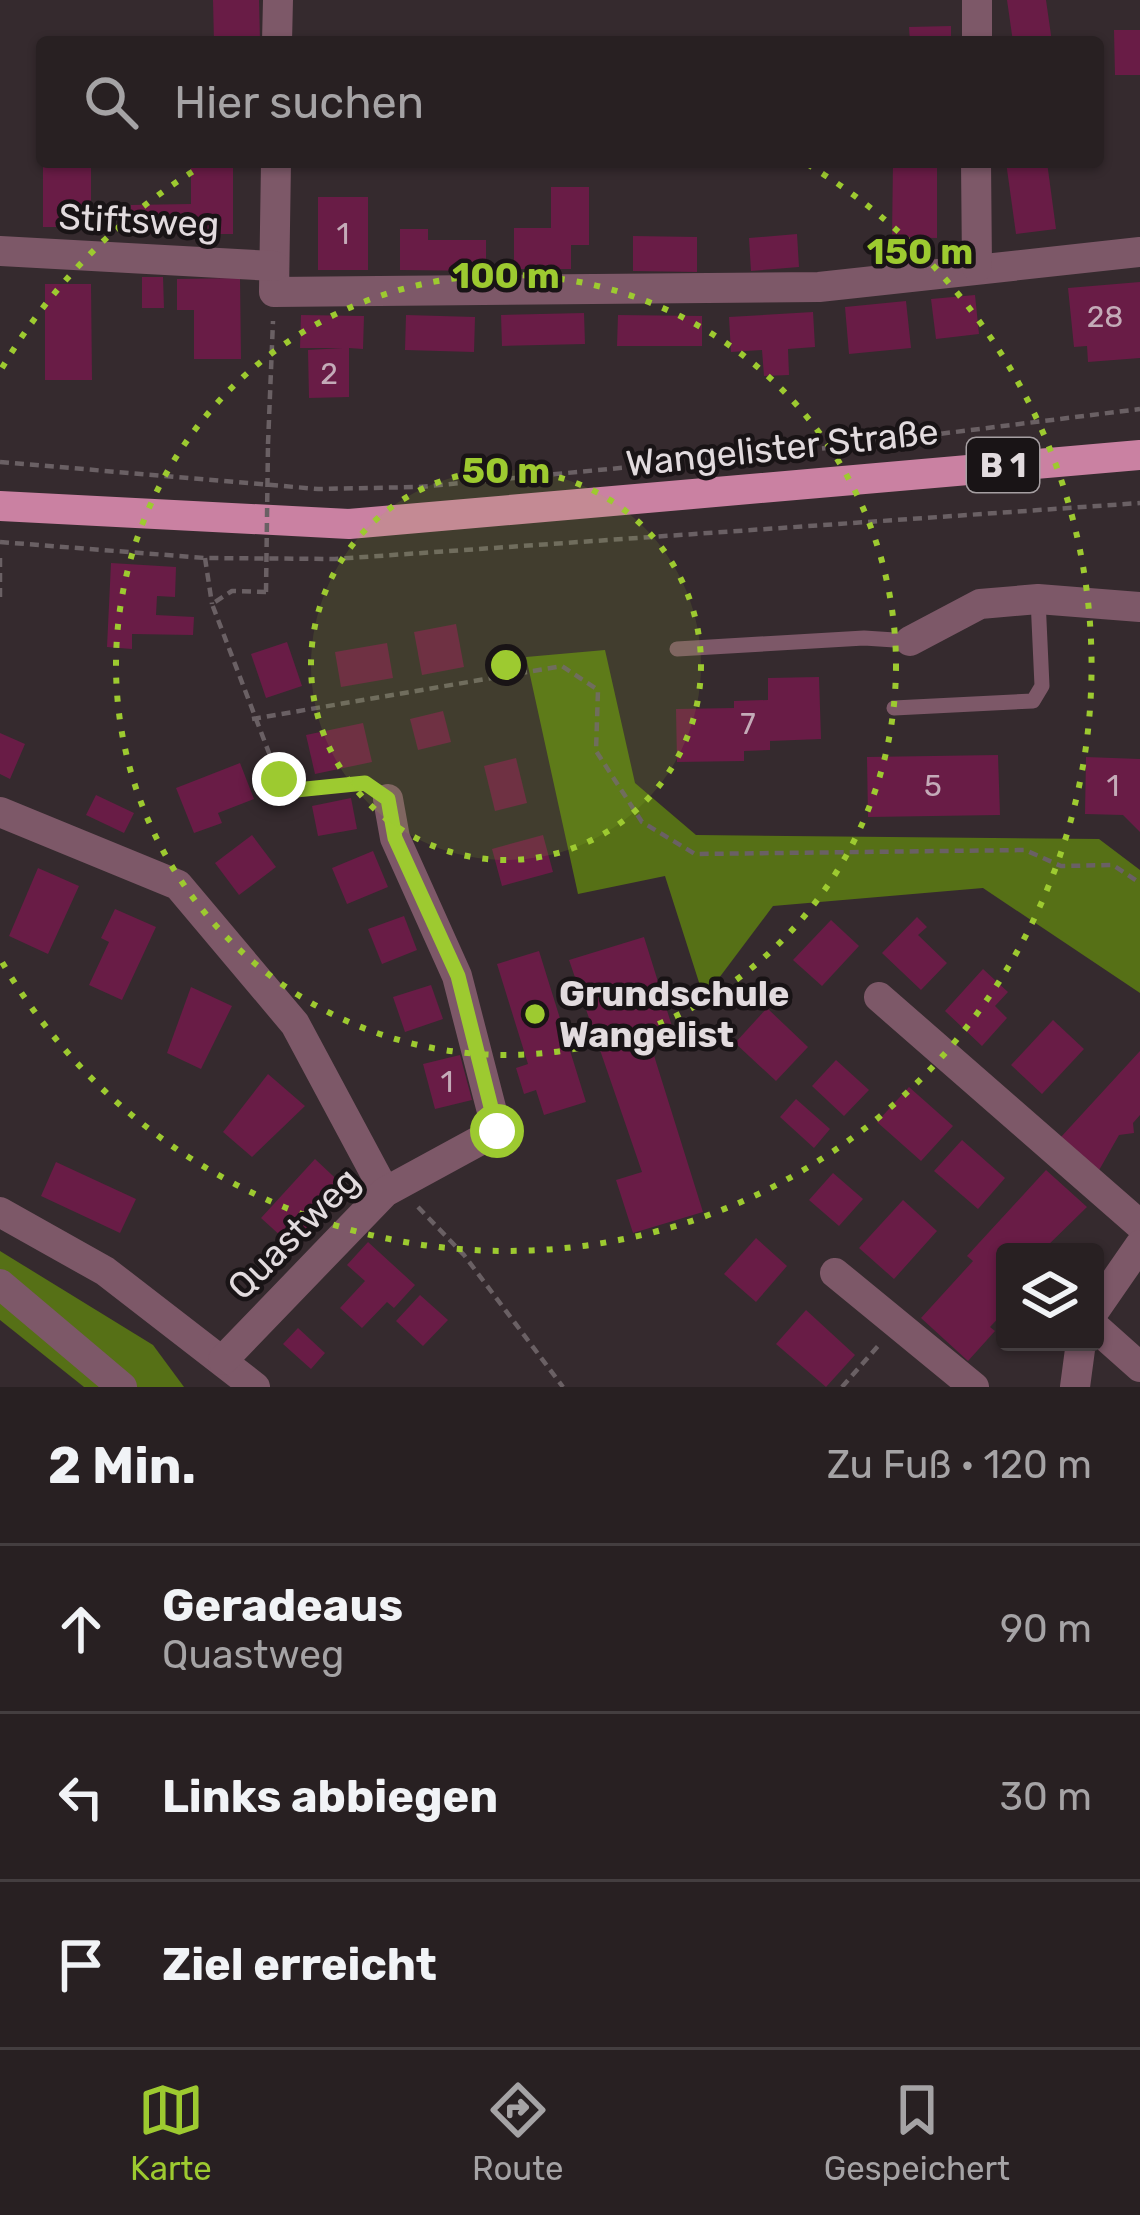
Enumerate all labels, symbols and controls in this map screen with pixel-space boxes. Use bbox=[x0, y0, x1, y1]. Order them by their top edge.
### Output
search box bbox=[36, 36, 1104, 168]
icon: search bbox=[78, 69, 144, 135]
text: Hier suchen bbox=[174, 76, 424, 129]
street label: Stiftsweg bbox=[57, 195, 220, 246]
house number: 1 bbox=[337, 216, 349, 252]
text: 150 m bbox=[867, 230, 973, 273]
text: 100 m bbox=[452, 254, 560, 297]
house number: 28 bbox=[1087, 299, 1123, 335]
house number: 2 bbox=[320, 356, 338, 392]
street label: Wangelister Straße bbox=[624, 410, 941, 485]
road number: B 1 bbox=[967, 438, 1039, 492]
text: 50 m bbox=[462, 449, 550, 492]
centre of rings bbox=[485, 644, 527, 686]
house number: 7 bbox=[740, 706, 756, 742]
route end bbox=[252, 752, 306, 806]
house number: 5 bbox=[924, 768, 942, 804]
house number: 1 bbox=[1107, 768, 1119, 804]
place label: Grundschule Wangelist bbox=[559, 972, 790, 1056]
marker: Grundschule Wangelist bbox=[522, 1001, 548, 1027]
house number: 1 bbox=[441, 1064, 453, 1100]
route start bbox=[470, 1104, 524, 1158]
street label: Quastweg bbox=[219, 1159, 368, 1308]
map controls bbox=[996, 1243, 1104, 1351]
button: layers bbox=[996, 1243, 1104, 1351]
text: 2 Min. bbox=[48, 1435, 196, 1496]
text: Zu Fuß · 120 m bbox=[827, 1442, 1092, 1488]
text: Geradeaus bbox=[162, 1579, 403, 1632]
icon: ahead bbox=[48, 1596, 114, 1662]
text: 90 m bbox=[1000, 1606, 1092, 1652]
text: Quastweg bbox=[162, 1632, 344, 1678]
icon: left bbox=[48, 1764, 114, 1830]
text: Links abbiegen bbox=[162, 1770, 498, 1823]
text: 30 m bbox=[1000, 1774, 1092, 1820]
icon: arrive bbox=[48, 1932, 114, 1998]
text: Ziel erreicht bbox=[162, 1938, 437, 1991]
tab: Karte bbox=[130, 2077, 212, 2188]
tab: Route bbox=[472, 2077, 564, 2188]
tab: Gespeichert bbox=[824, 2077, 1010, 2188]

